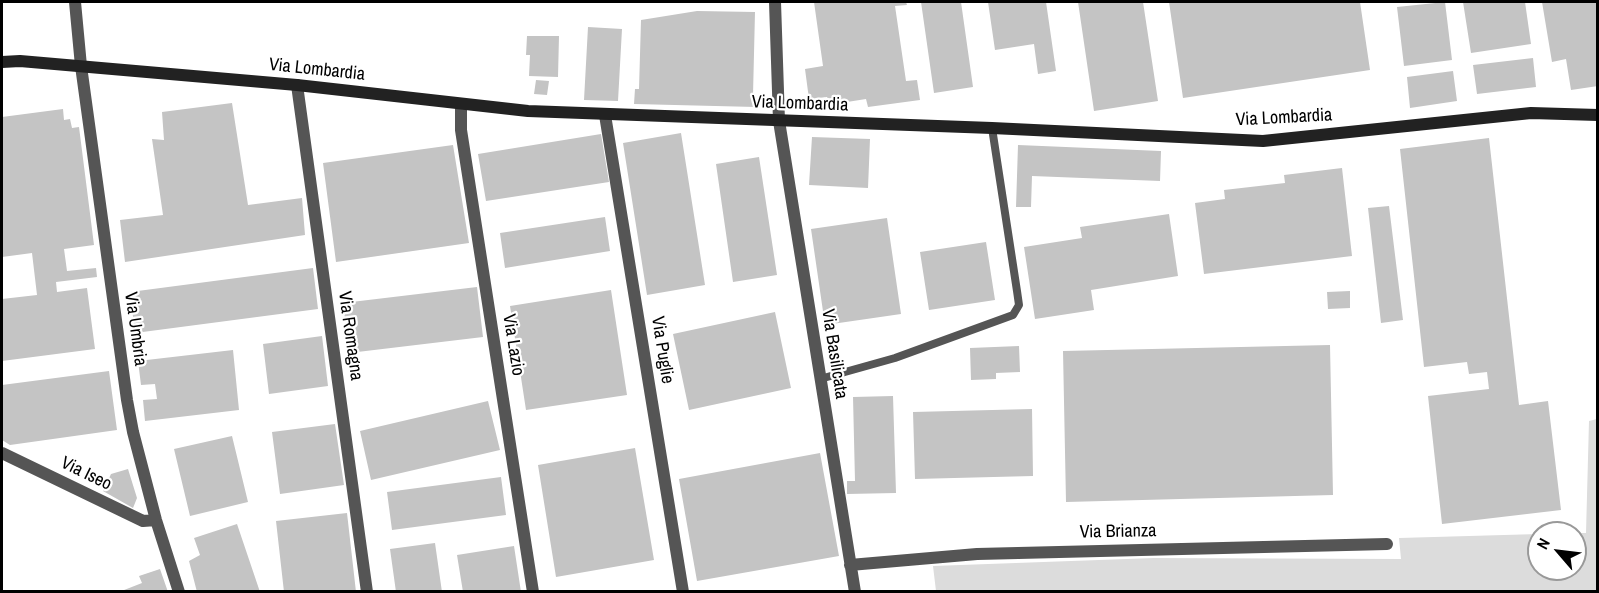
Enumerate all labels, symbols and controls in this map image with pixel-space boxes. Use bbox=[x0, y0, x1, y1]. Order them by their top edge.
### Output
street label: Via Lombardia bbox=[268, 54, 366, 86]
street label: Via Lombardia bbox=[751, 92, 849, 116]
street label: Via Lombardia bbox=[1235, 105, 1333, 131]
street label: Via Romagna bbox=[333, 290, 367, 382]
street label: Via Umbria bbox=[119, 291, 151, 367]
street label: Via Basilicata bbox=[816, 307, 852, 401]
street label: Via Lazio bbox=[497, 313, 529, 377]
street label: Via Puglie bbox=[646, 315, 678, 385]
street label: Via Iseo bbox=[57, 452, 115, 496]
street label: Via Brianza bbox=[1079, 521, 1157, 543]
north arrow bbox=[1527, 521, 1587, 581]
text: N bbox=[1531, 534, 1555, 553]

